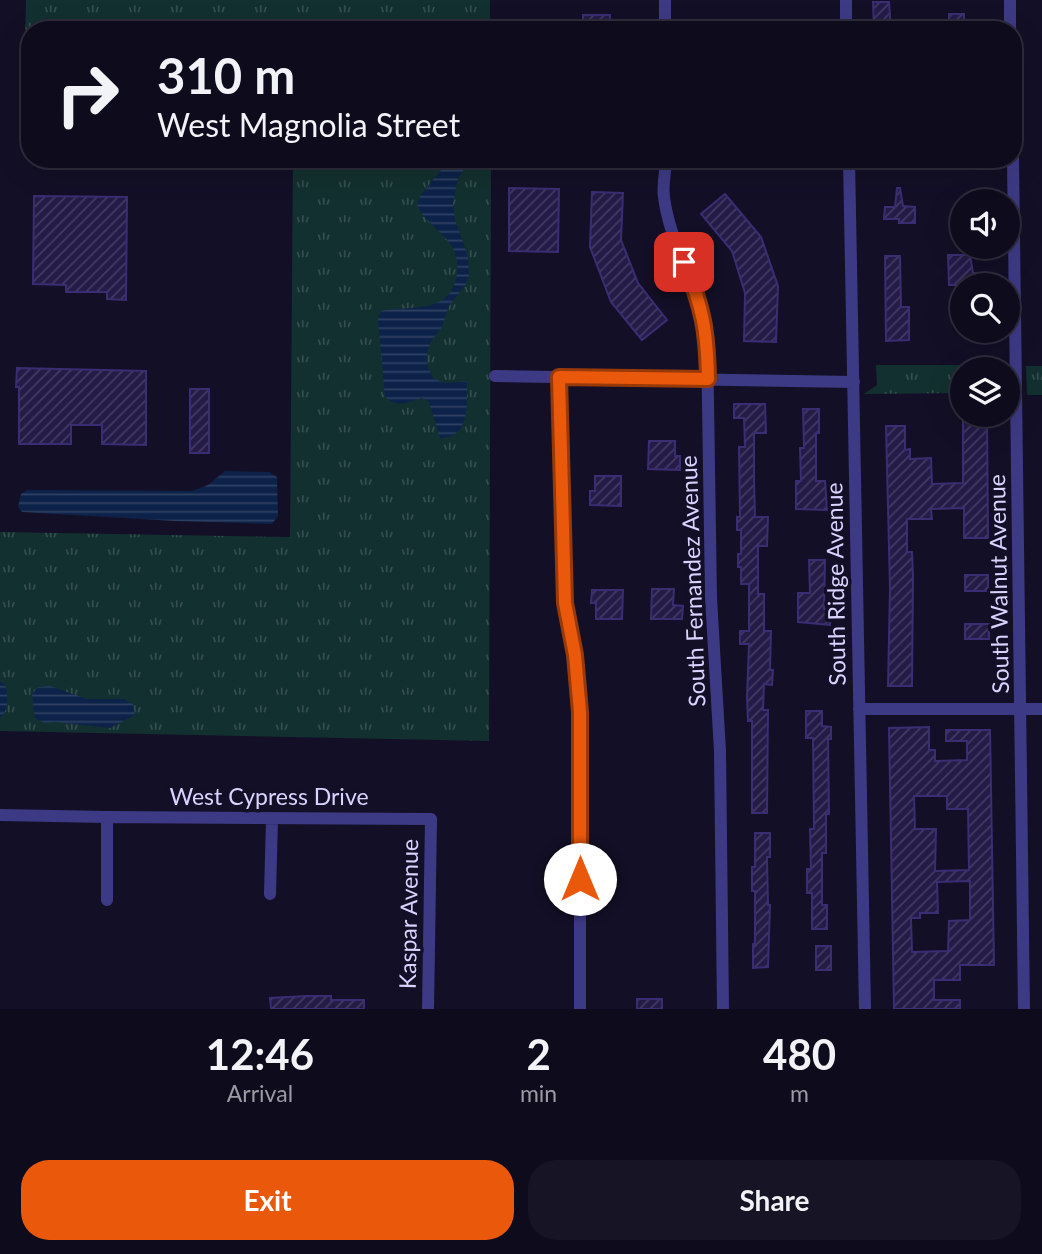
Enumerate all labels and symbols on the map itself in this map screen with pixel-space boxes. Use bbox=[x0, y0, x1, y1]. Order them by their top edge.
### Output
pin bbox=[654, 232, 714, 292]
street label: South Fernandez Avenue bbox=[674, 455, 710, 707]
street label: South Walnut Avenue bbox=[982, 474, 1014, 694]
street label: South Ridge Avenue bbox=[819, 482, 851, 686]
street label: West Cypress Drive bbox=[169, 782, 369, 810]
street label: Kaspar Avenue bbox=[393, 839, 423, 989]
position arrow bbox=[543, 842, 617, 916]

